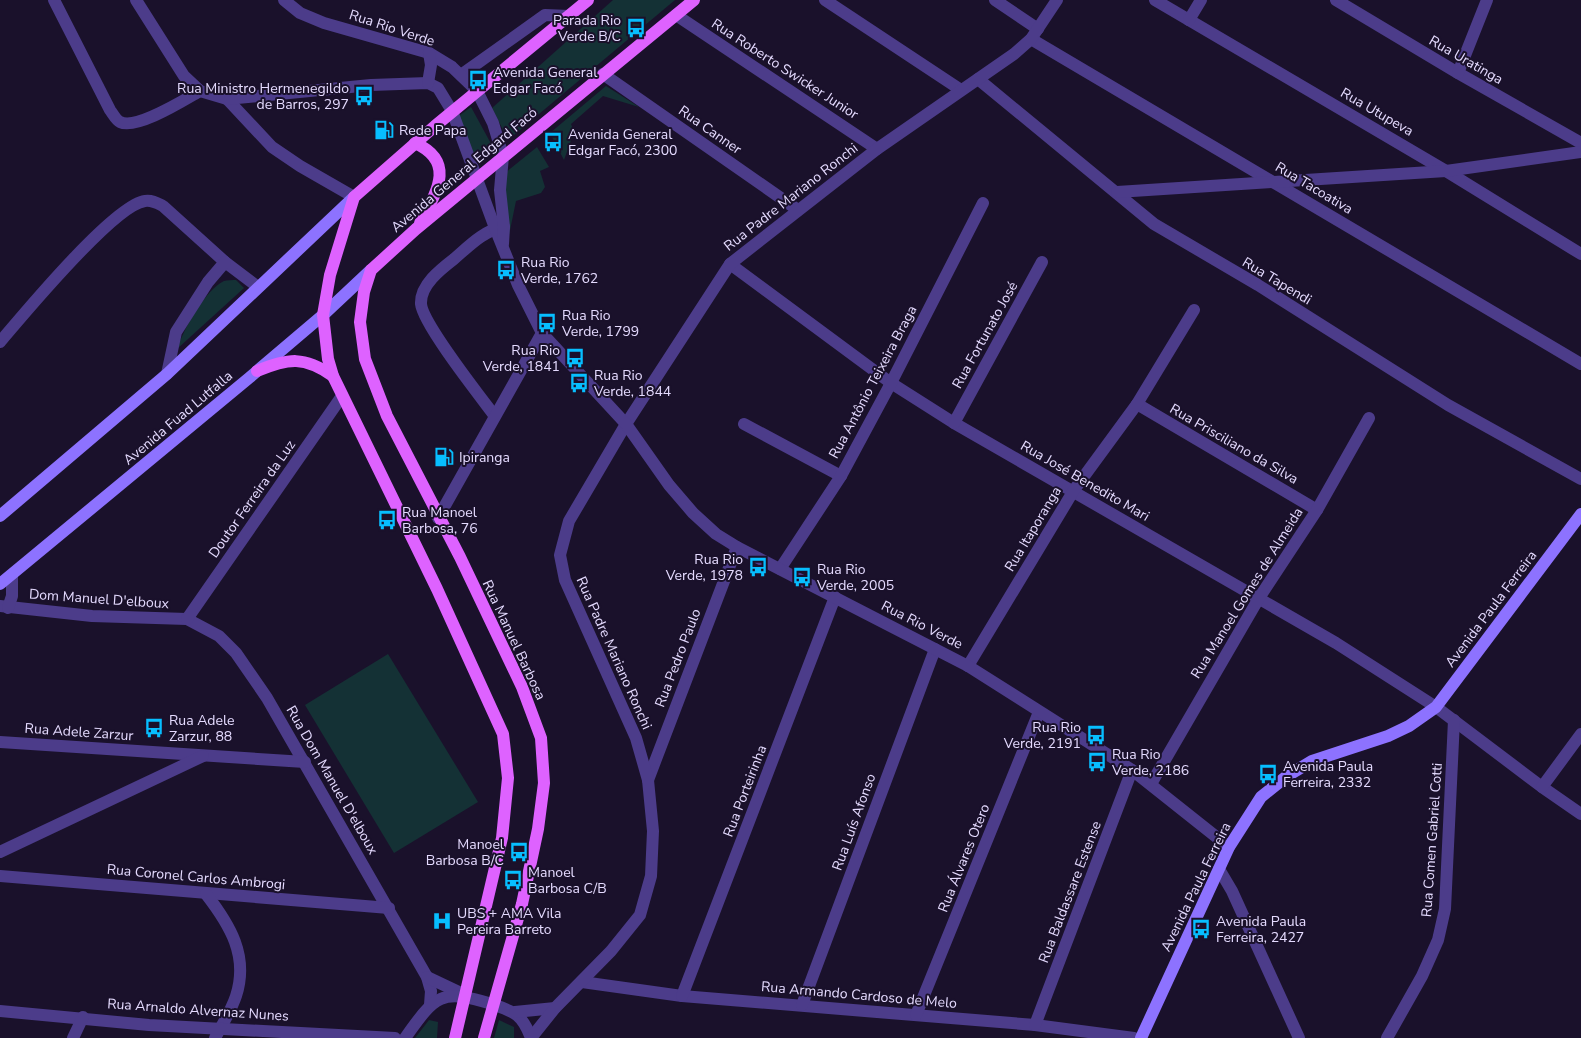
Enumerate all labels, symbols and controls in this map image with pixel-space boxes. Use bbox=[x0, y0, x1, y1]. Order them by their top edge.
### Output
street label: Rua Rio Verde bbox=[347, 5, 437, 51]
place label: Parada Rio Verde B/C bbox=[553, 11, 621, 46]
street label: Rua Roberto Swicker Junior bbox=[708, 14, 862, 124]
bus stop icon: Parada Rio Verde B/C bbox=[625, 17, 647, 39]
street label: Rua Uratinga bbox=[1426, 31, 1506, 89]
place label: Avenida General Edgar Facó bbox=[493, 63, 598, 98]
bus stop icon: Avenida General Edgar Facó bbox=[467, 69, 489, 91]
place label: Rua Ministro Hermenegildo de Barros, 297 bbox=[177, 79, 349, 114]
street label: Rua Utupeva bbox=[1337, 83, 1417, 141]
bus stop icon: Rua Ministro Hermenegildo de Barros, 297 bbox=[353, 85, 375, 107]
street label: Rua Canner bbox=[675, 101, 745, 159]
street label: Avenida General Edgard Facó bbox=[387, 103, 541, 237]
fuel station icon: Rede Papa bbox=[373, 119, 395, 141]
place label: Rede Papa bbox=[399, 121, 466, 140]
place label: Avenida General Edgar Facó, 2300 bbox=[568, 125, 678, 160]
bus stop icon: Avenida General Edgar Facó, 2300 bbox=[542, 131, 564, 153]
street label: Rua Padre Mariano Ronchi bbox=[720, 139, 862, 255]
street label: Rua Tacoativa bbox=[1272, 157, 1356, 219]
place label: Rua Rio Verde, 1762 bbox=[520, 253, 598, 288]
street label: Rua Tapendi bbox=[1239, 253, 1315, 309]
bus stop icon: Rua Rio Verde, 1762 bbox=[495, 259, 517, 281]
street label: Rua Fortunato José bbox=[948, 278, 1022, 392]
street label: Rua Antônio Teixeira Braga bbox=[824, 302, 922, 462]
place label: Rua Rio Verde, 1799 bbox=[561, 306, 639, 341]
bus stop icon: Rua Rio Verde, 1799 bbox=[536, 312, 558, 334]
place label: Rua Rio Verde, 1841 bbox=[482, 341, 560, 376]
bus stop icon: Rua Rio Verde, 1841 bbox=[564, 347, 586, 369]
place label: Rua Rio Verde, 1844 bbox=[593, 366, 671, 401]
street label: Avenida Fuad Lutfalla bbox=[119, 367, 237, 469]
bus stop icon: Rua Rio Verde, 1844 bbox=[568, 372, 590, 394]
street label: Rua Prisciliano da Silva bbox=[1166, 399, 1302, 489]
street label: Doutor Ferreira da Luz bbox=[204, 436, 300, 562]
street label: Rua José Benedito Mari bbox=[1017, 436, 1153, 526]
fuel station icon: Ipiranga bbox=[433, 446, 455, 468]
place label: Ipiranga bbox=[459, 448, 510, 467]
street label: Rua Itaporanga bbox=[1000, 483, 1066, 575]
place label: Rua Manoel Barbosa, 76 bbox=[402, 503, 478, 538]
street label: Rua Manoel Gomes de Almeida bbox=[1186, 504, 1308, 682]
bus stop icon: Rua Manoel Barbosa, 76 bbox=[376, 509, 398, 531]
street label: Avenida Paula Ferreira bbox=[1441, 547, 1541, 671]
place label: Rua Rio Verde, 1978 bbox=[665, 550, 743, 585]
bus stop icon: Rua Rio Verde, 1978 bbox=[747, 556, 769, 578]
place label: Rua Rio Verde, 2005 bbox=[816, 560, 894, 595]
bus stop icon: Rua Rio Verde, 2005 bbox=[791, 566, 813, 588]
street label: Rua Padre Mariano Ronchi bbox=[572, 574, 656, 732]
street label: Rua Manuel Barbosa bbox=[478, 577, 550, 703]
street label: Dom Manuel D'elboux bbox=[28, 585, 170, 613]
street label: Rua Rio Verde bbox=[878, 596, 966, 654]
street label: Rua Pedro Paulo bbox=[650, 606, 706, 710]
street label: Rua Dom Manuel D'elboux bbox=[282, 702, 383, 858]
place label: Rua Adele Zarzur, 88 bbox=[169, 711, 235, 746]
bus stop icon: Rua Adele Zarzur, 88 bbox=[143, 717, 165, 739]
place label: Rua Rio Verde, 2191 bbox=[1003, 718, 1081, 753]
street label: Rua Adele Zarzur bbox=[24, 719, 134, 745]
bus stop icon: Rua Rio Verde, 2191 bbox=[1085, 724, 1107, 746]
street label: Rua Porteirinha bbox=[719, 742, 771, 840]
place label: Rua Rio Verde, 2186 bbox=[1111, 745, 1189, 780]
bus stop icon: Rua Rio Verde, 2186 bbox=[1086, 751, 1108, 773]
place label: Avenida Paula Ferreira, 2332 bbox=[1283, 757, 1373, 792]
street label: Rua Comen Gabriel Cotti bbox=[1417, 762, 1447, 918]
bus stop icon: Avenida Paula Ferreira, 2332 bbox=[1257, 763, 1279, 785]
street label: Rua Luís Afonso bbox=[828, 771, 880, 873]
street label: Rua Álvares Otero bbox=[934, 801, 994, 915]
street label: Rua Baldassare Estense bbox=[1034, 818, 1106, 966]
street label: Avenida Paula Ferreira bbox=[1156, 819, 1236, 955]
place label: Manoel Barbosa B/C bbox=[426, 835, 505, 870]
bus stop icon: Manoel Barbosa B/C bbox=[508, 841, 530, 863]
street label: Rua Coronel Carlos Ambrogi bbox=[106, 860, 286, 894]
place label: Manoel Barbosa C/B bbox=[528, 863, 607, 898]
bus stop icon: Manoel Barbosa C/B bbox=[502, 869, 524, 891]
place label: UBS + AMA Vila Pereira Barreto bbox=[457, 904, 561, 939]
hospital icon: UBS + AMA Vila Pereira Barreto bbox=[431, 910, 453, 932]
place label: Avenida Paula Ferreira, 2427 bbox=[1216, 912, 1306, 947]
bus stop icon: Avenida Paula Ferreira, 2427 bbox=[1190, 918, 1212, 940]
street label: Rua Armando Cardoso de Melo bbox=[760, 977, 958, 1013]
street label: Rua Arnaldo Alvernaz Nunes bbox=[107, 994, 290, 1026]

